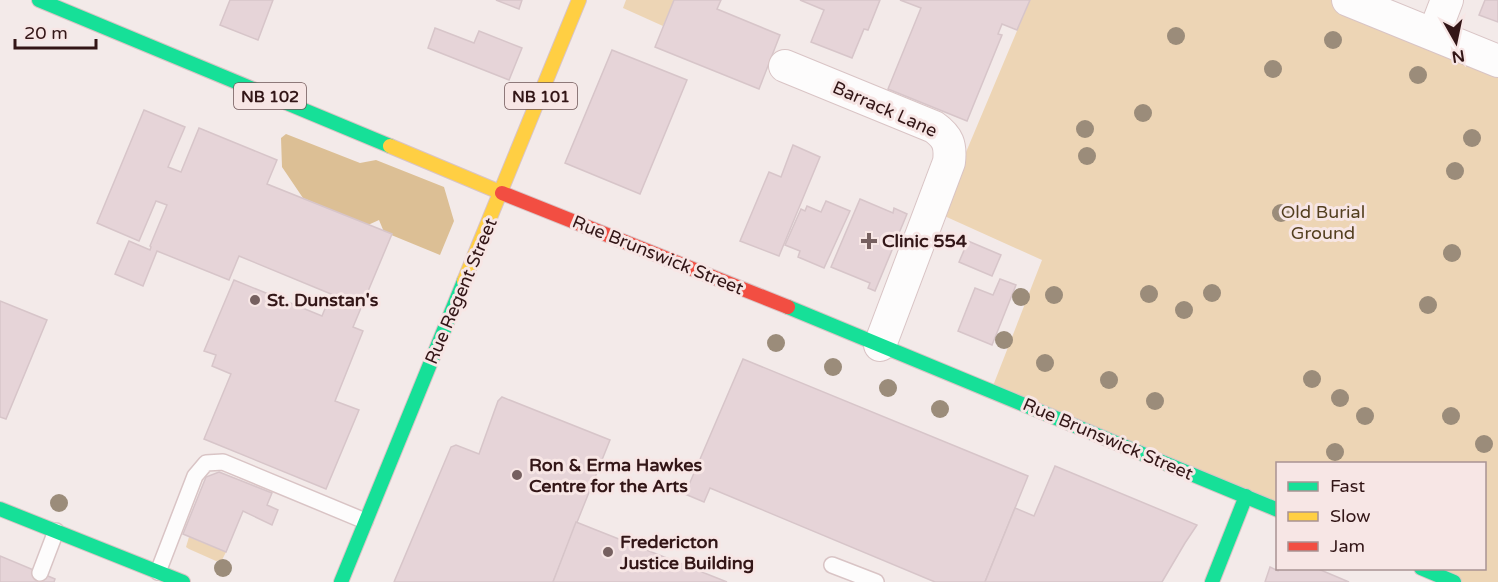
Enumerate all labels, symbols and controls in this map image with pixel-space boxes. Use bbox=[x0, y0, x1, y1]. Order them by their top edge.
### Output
scale bar bbox=[15, 12, 96, 50]
north arrow bbox=[1426, 12, 1486, 72]
text: 20 m bbox=[24, 22, 68, 44]
text: N bbox=[1450, 45, 1466, 67]
street label: Barrack Lane bbox=[829, 76, 941, 142]
road number: NB 102 bbox=[234, 83, 306, 109]
road number: NB 101 bbox=[505, 83, 577, 109]
park label: Old Burial Ground bbox=[1281, 201, 1365, 244]
street label: Rue Brunswick Street bbox=[569, 211, 747, 299]
street label: Rue Regent Street bbox=[420, 214, 502, 368]
place label: Clinic 554 bbox=[882, 230, 968, 252]
marker: Clinic 554 bbox=[860, 232, 878, 250]
place label: St. Dunstan's bbox=[267, 289, 379, 311]
marker: St. Dunstan's bbox=[248, 293, 262, 307]
street label: Rue Brunswick Street bbox=[1020, 393, 1196, 485]
place label: Ron & Erma Hawkes Centre for the Arts bbox=[529, 454, 702, 497]
legend bbox=[1276, 462, 1486, 570]
marker: Ron & Erma Hawkes Centre for the Arts bbox=[510, 468, 524, 482]
text: Fast bbox=[1330, 475, 1365, 497]
text: Slow bbox=[1330, 505, 1371, 527]
place label: Fredericton Justice Building bbox=[619, 531, 754, 574]
text: Jam bbox=[1330, 535, 1365, 557]
marker: Fredericton Justice Building bbox=[601, 545, 615, 559]

